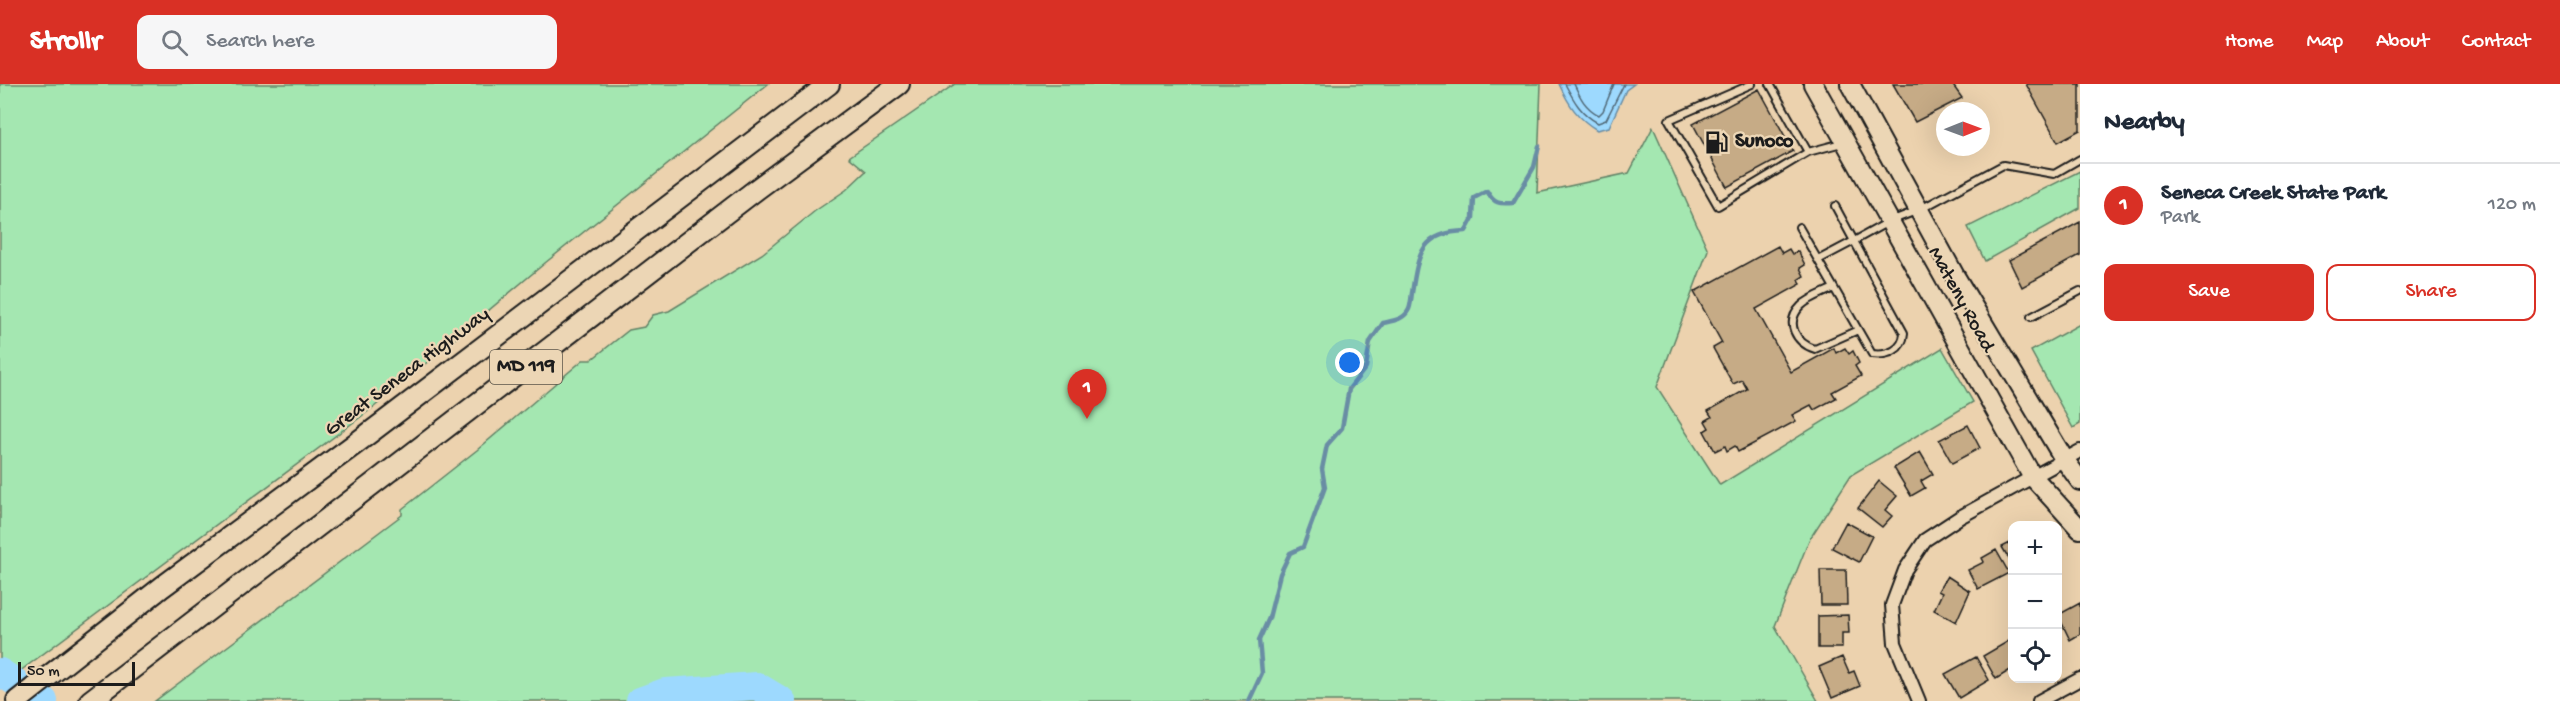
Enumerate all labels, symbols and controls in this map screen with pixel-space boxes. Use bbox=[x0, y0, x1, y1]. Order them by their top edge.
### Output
search box bbox=[137, 15, 557, 69]
text: Strollr bbox=[30, 26, 101, 59]
icon: search bbox=[158, 26, 191, 59]
text: Search here bbox=[206, 29, 315, 55]
text: Home bbox=[2225, 30, 2273, 55]
text: Map bbox=[2306, 30, 2343, 55]
text: About bbox=[2376, 30, 2429, 55]
text: Contact bbox=[2462, 30, 2530, 55]
north arrow bbox=[1936, 102, 1990, 156]
text: Nearby bbox=[2104, 108, 2185, 139]
fuel station icon: Sunoco bbox=[1704, 129, 1730, 155]
place label: Sunoco bbox=[1735, 130, 1794, 155]
text: Seneca Creek State Park bbox=[2161, 181, 2386, 207]
text: 1 bbox=[2119, 194, 2128, 217]
text: 120 m bbox=[2488, 194, 2536, 217]
text: Park bbox=[2161, 207, 2199, 230]
street label: Mateny Road bbox=[1921, 243, 2000, 359]
button: Save bbox=[2104, 264, 2314, 321]
button: Share bbox=[2326, 264, 2536, 321]
street label: Great Seneca Highway bbox=[321, 303, 495, 443]
your location bbox=[1335, 348, 1364, 377]
road number: MD 119 bbox=[490, 350, 562, 384]
pin: 1 bbox=[1068, 370, 1106, 419]
map controls bbox=[2008, 521, 2062, 683]
button: + bbox=[2008, 521, 2062, 575]
button: − bbox=[2008, 575, 2062, 629]
button: locate bbox=[2008, 629, 2062, 683]
scale bar bbox=[18, 659, 135, 686]
text: 50 m bbox=[27, 663, 60, 682]

